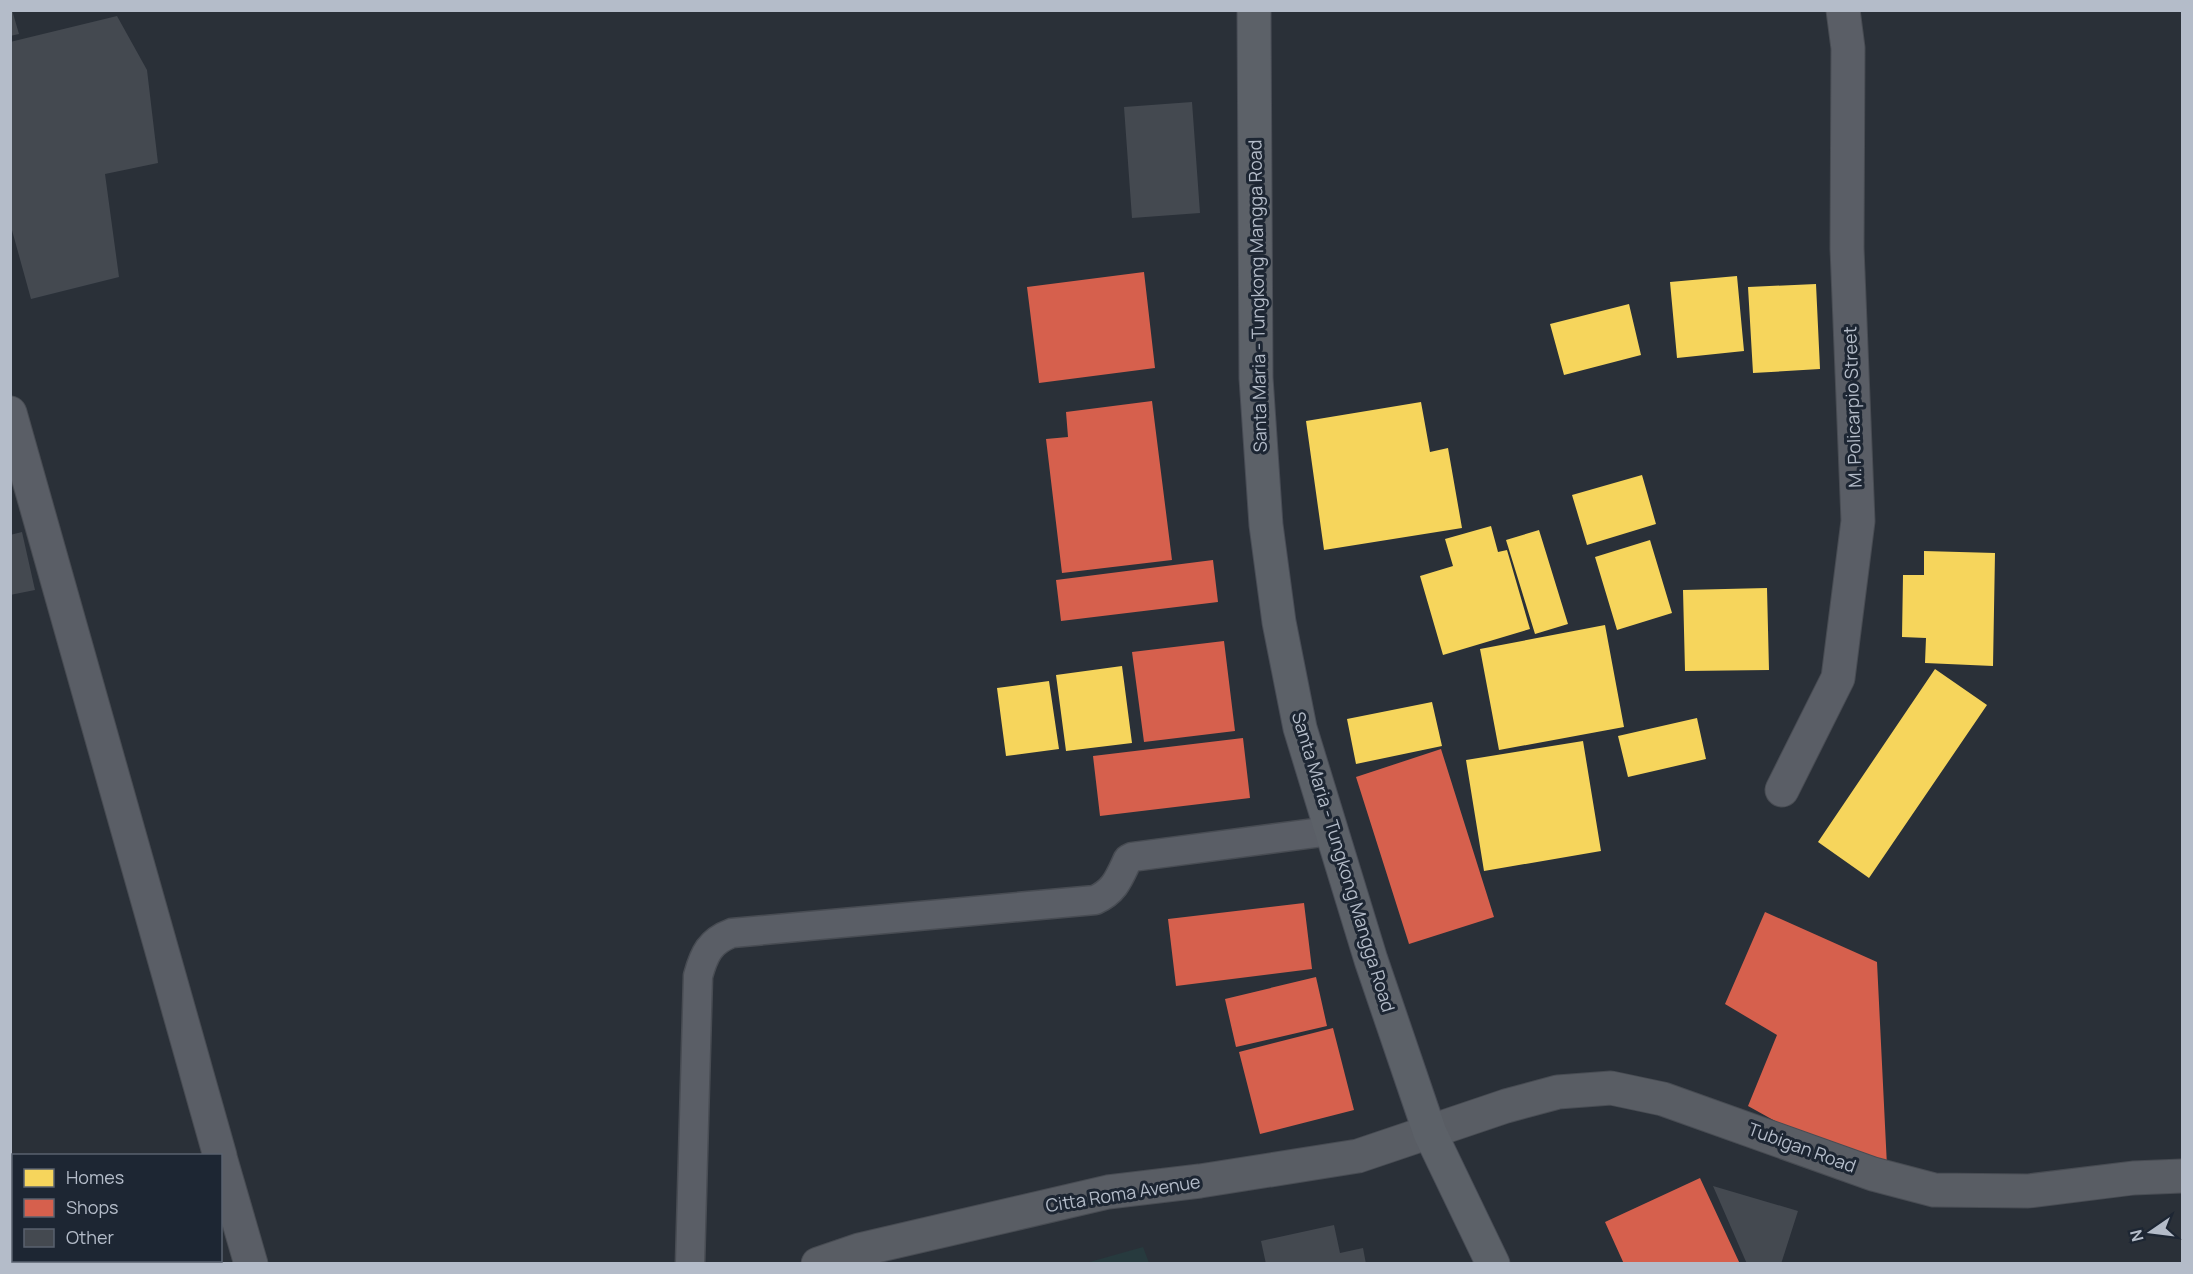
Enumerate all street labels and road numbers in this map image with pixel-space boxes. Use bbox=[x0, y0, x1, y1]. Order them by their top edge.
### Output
street label: Santa Maria - Tungkong Mangga Road bbox=[1242, 139, 1272, 453]
street label: M. Policarpio Street bbox=[1837, 326, 1867, 488]
street label: Santa Maria - Tungkong Mangga Road bbox=[1287, 709, 1401, 1015]
street label: Tubigan Road bbox=[1745, 1116, 1860, 1178]
street label: Citta Roma Avenue bbox=[1044, 1169, 1202, 1217]

